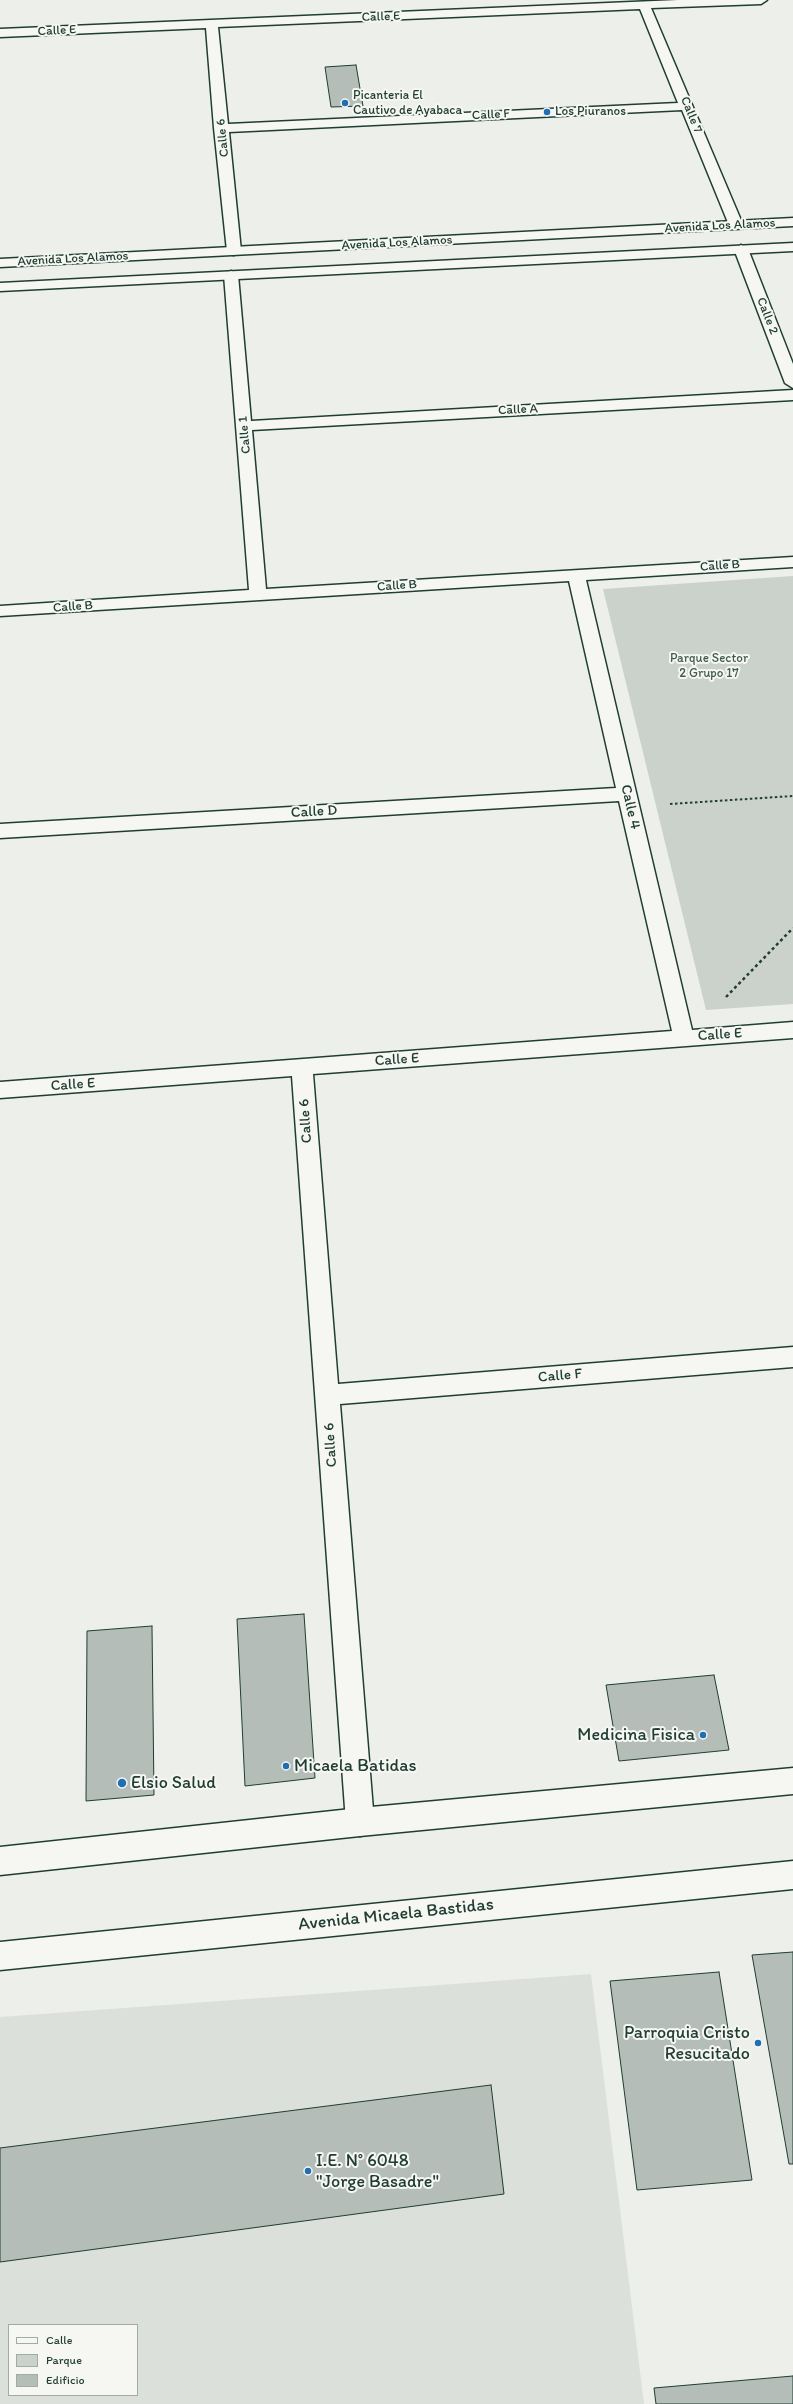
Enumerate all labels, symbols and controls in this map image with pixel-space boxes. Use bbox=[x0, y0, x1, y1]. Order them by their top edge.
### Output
street label: Calle E bbox=[361, 9, 401, 25]
street label: Calle E bbox=[37, 22, 77, 40]
place label: Picanteria El Cautivo de Ayabaca bbox=[353, 88, 462, 119]
street label: Calle 7 bbox=[677, 94, 705, 136]
marker: Picanteria El Cautivo de Ayabaca bbox=[340, 98, 350, 108]
place label: Los Piuranos bbox=[555, 104, 626, 120]
street label: Calle F bbox=[471, 106, 511, 124]
marker: Los Piuranos bbox=[542, 107, 552, 117]
street label: Calle 6 bbox=[213, 118, 233, 158]
street label: Avenida Los Alamos bbox=[664, 215, 776, 237]
street label: Avenida Los Alamos bbox=[341, 232, 453, 254]
street label: Avenida Los Alamos bbox=[17, 248, 129, 270]
street label: Calle 2 bbox=[753, 295, 781, 337]
street label: Calle A bbox=[498, 401, 538, 419]
street label: Calle 1 bbox=[236, 416, 254, 454]
street label: Calle B bbox=[700, 557, 740, 575]
street label: Calle B bbox=[377, 577, 417, 595]
street label: Calle B bbox=[53, 598, 93, 616]
park label: Parque Sector 2 Grupo 17 bbox=[670, 651, 748, 682]
street label: Calle 4 bbox=[616, 783, 644, 831]
street label: Calle D bbox=[290, 802, 338, 822]
street label: Calle E bbox=[697, 1024, 743, 1046]
street label: Calle E bbox=[374, 1049, 420, 1071]
street label: Calle E bbox=[50, 1074, 96, 1096]
street label: Calle 6 bbox=[295, 1098, 317, 1144]
street label: Calle F bbox=[537, 1365, 583, 1387]
street label: Calle 6 bbox=[320, 1422, 342, 1468]
place label: Medicina Fisica bbox=[577, 1724, 695, 1746]
marker: Medicina Fisica bbox=[698, 1730, 708, 1740]
place label: Micaela Batidas bbox=[294, 1755, 417, 1777]
marker: Micaela Batidas bbox=[281, 1761, 291, 1771]
place label: Elsio Salud bbox=[131, 1772, 216, 1794]
marker: Elsio Salud bbox=[116, 1777, 128, 1789]
street label: Avenida Micaela Bastidas bbox=[297, 1894, 495, 1936]
place label: Parroquia Cristo Resucitado bbox=[624, 2022, 750, 2064]
marker: Parroquia Cristo Resucitado bbox=[753, 2038, 763, 2048]
place label: I.E. N° 6048 "Jorge Basadre" bbox=[316, 2150, 439, 2192]
marker: I.E. N° 6048 "Jorge Basadre" bbox=[303, 2166, 313, 2176]
legend bbox=[8, 2324, 138, 2396]
text: Calle bbox=[46, 2333, 72, 2347]
text: Parque bbox=[46, 2353, 82, 2367]
text: Edificio bbox=[46, 2373, 85, 2387]

